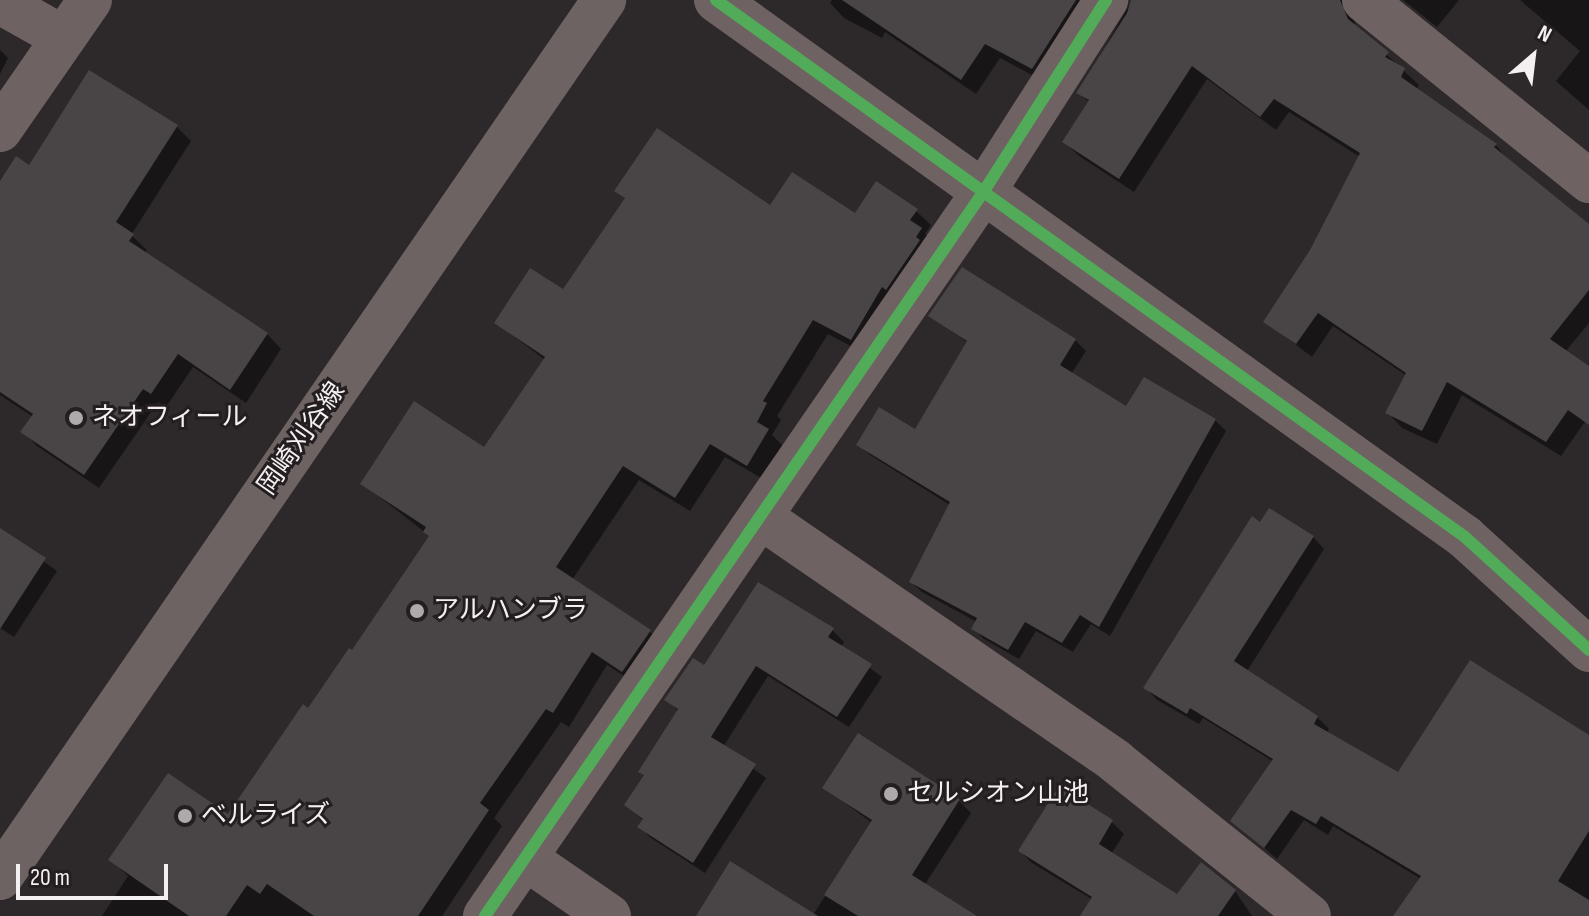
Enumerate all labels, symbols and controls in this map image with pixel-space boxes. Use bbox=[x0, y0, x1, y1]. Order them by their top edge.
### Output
north arrow bbox=[1493, 16, 1573, 96]
text: N bbox=[1533, 20, 1556, 49]
street label: 岡崎刈谷線 bbox=[252, 377, 352, 501]
place label: ネオフィール bbox=[92, 402, 248, 434]
marker: ネオフィール bbox=[67, 409, 85, 427]
place label: アルハンブラ bbox=[433, 595, 589, 627]
marker: アルハンブラ bbox=[408, 602, 426, 620]
place label: セルシオン山池 bbox=[907, 778, 1089, 810]
marker: セルシオン山池 bbox=[882, 785, 900, 803]
place label: ベルライズ bbox=[201, 800, 331, 832]
marker: ベルライズ bbox=[176, 807, 194, 825]
scale bar bbox=[20, 848, 172, 898]
text: 20 m bbox=[30, 863, 70, 892]

